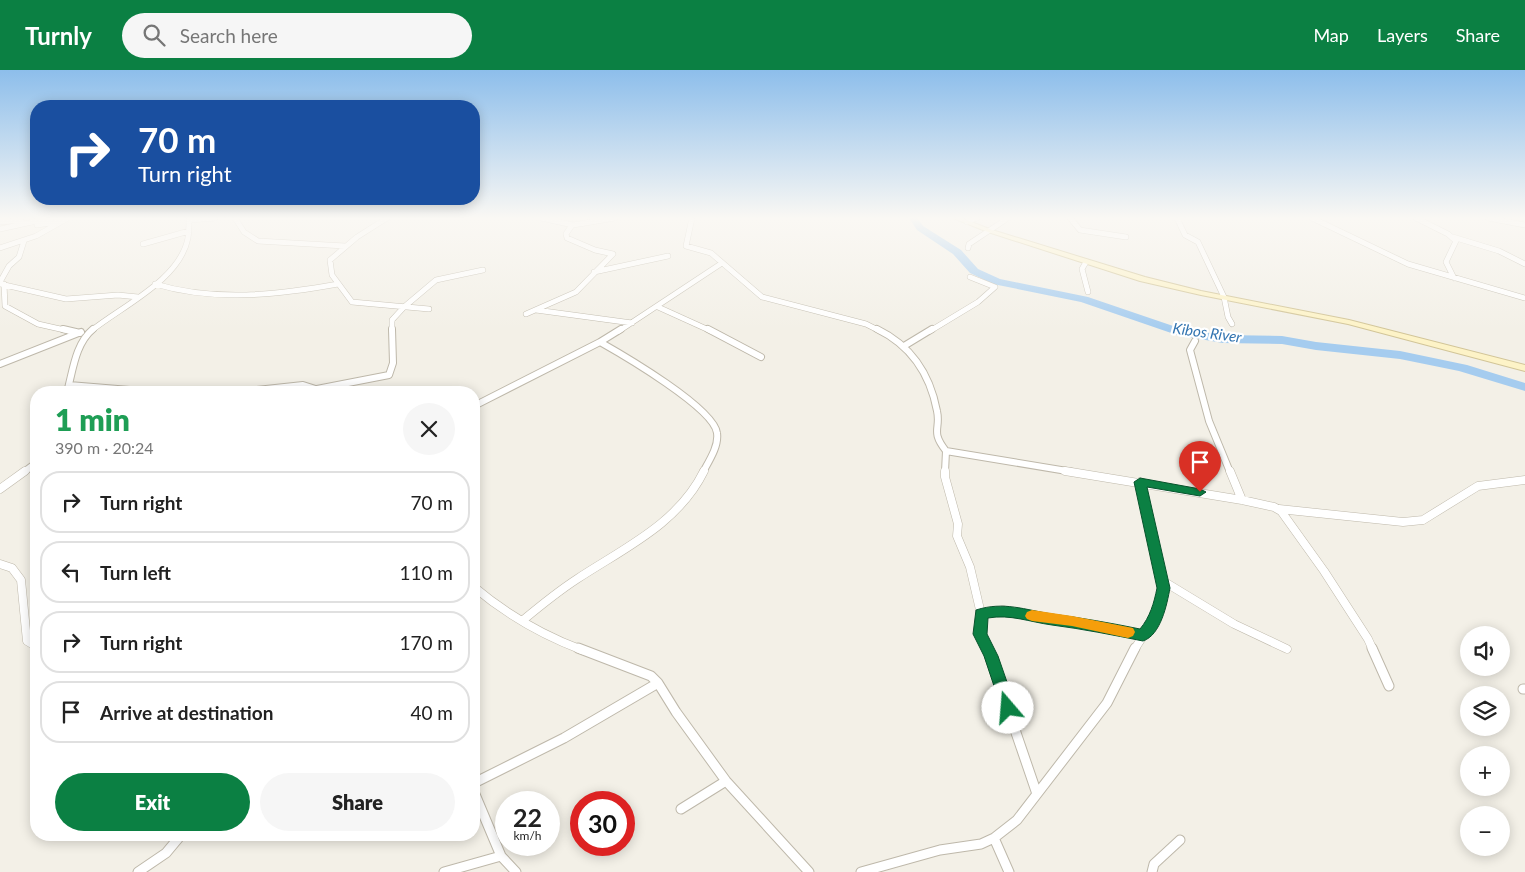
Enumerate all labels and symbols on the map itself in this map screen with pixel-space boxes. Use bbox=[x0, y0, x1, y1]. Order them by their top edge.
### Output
water label: Kibos River bbox=[1172, 318, 1244, 346]
pin bbox=[1179, 441, 1221, 492]
position arrow bbox=[981, 681, 1033, 733]
speed limit sign: 30 bbox=[570, 791, 635, 856]

